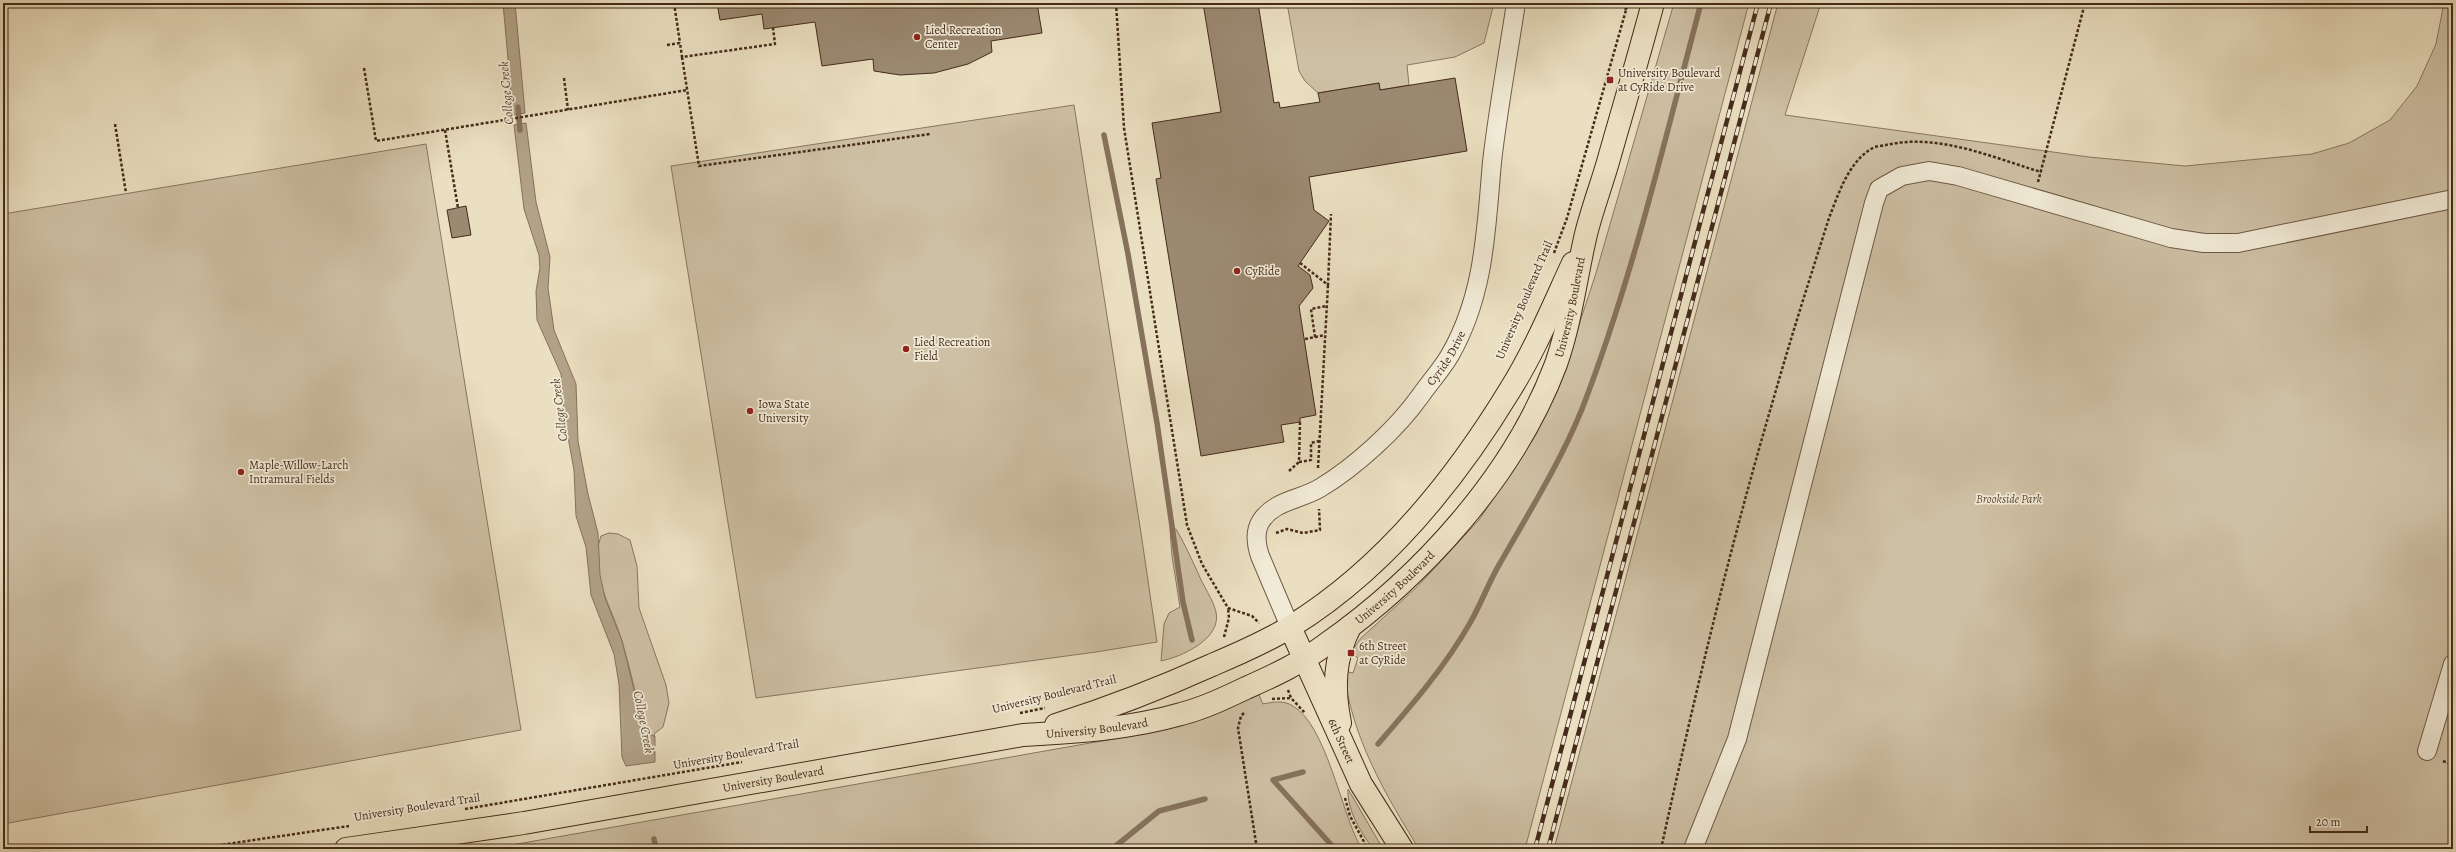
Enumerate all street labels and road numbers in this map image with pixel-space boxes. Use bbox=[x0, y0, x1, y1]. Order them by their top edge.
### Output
street label: University Boulevard Trail bbox=[1492, 238, 1556, 362]
street label: University Boulevard bbox=[1551, 255, 1589, 359]
street label: Cyride Drive bbox=[1423, 328, 1469, 389]
street label: University Boulevard bbox=[1351, 547, 1439, 628]
street label: University Boulevard Trail bbox=[990, 671, 1118, 717]
street label: University Boulevard bbox=[1046, 714, 1150, 742]
street label: 6th Street bbox=[1324, 716, 1359, 766]
street label: University Boulevard Trail bbox=[672, 735, 800, 773]
street label: University Boulevard bbox=[721, 762, 826, 796]
street label: University Boulevard Trail bbox=[353, 789, 481, 825]

